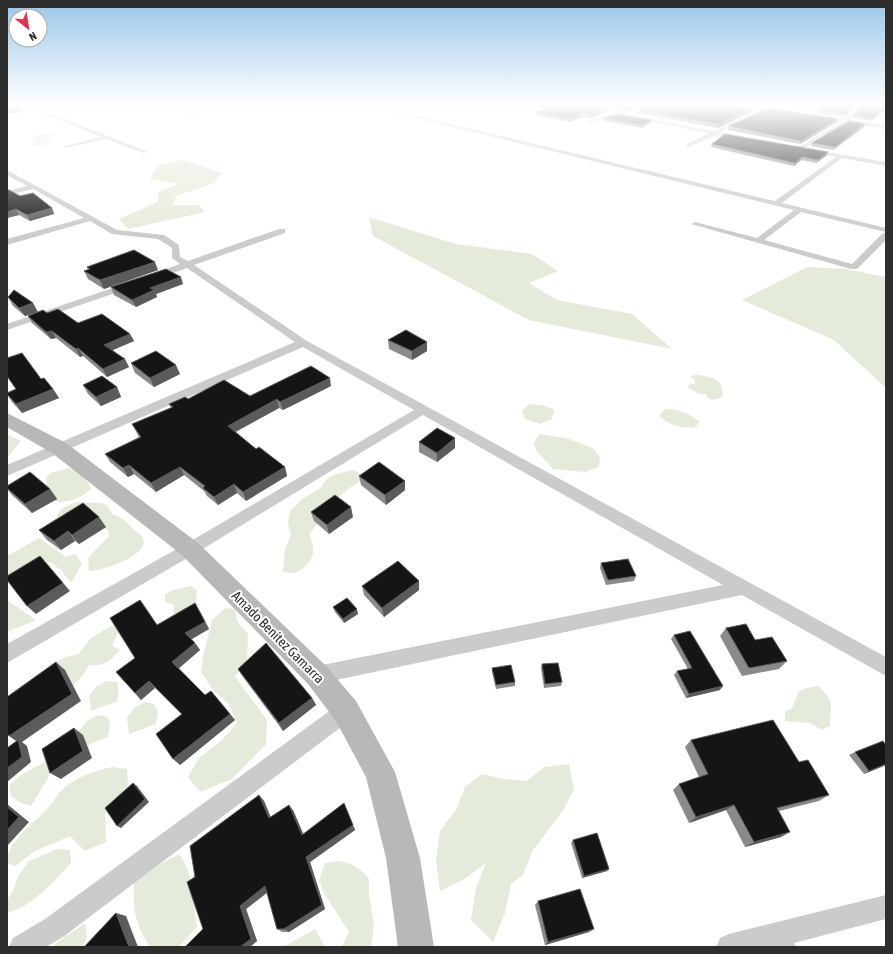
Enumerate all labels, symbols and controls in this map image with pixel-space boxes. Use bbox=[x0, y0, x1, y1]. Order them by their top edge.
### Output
north arrow bbox=[8, 8, 48, 48]
text: N bbox=[27, 30, 39, 43]
street label: Amado Benítez Gamarra bbox=[229, 588, 327, 686]

